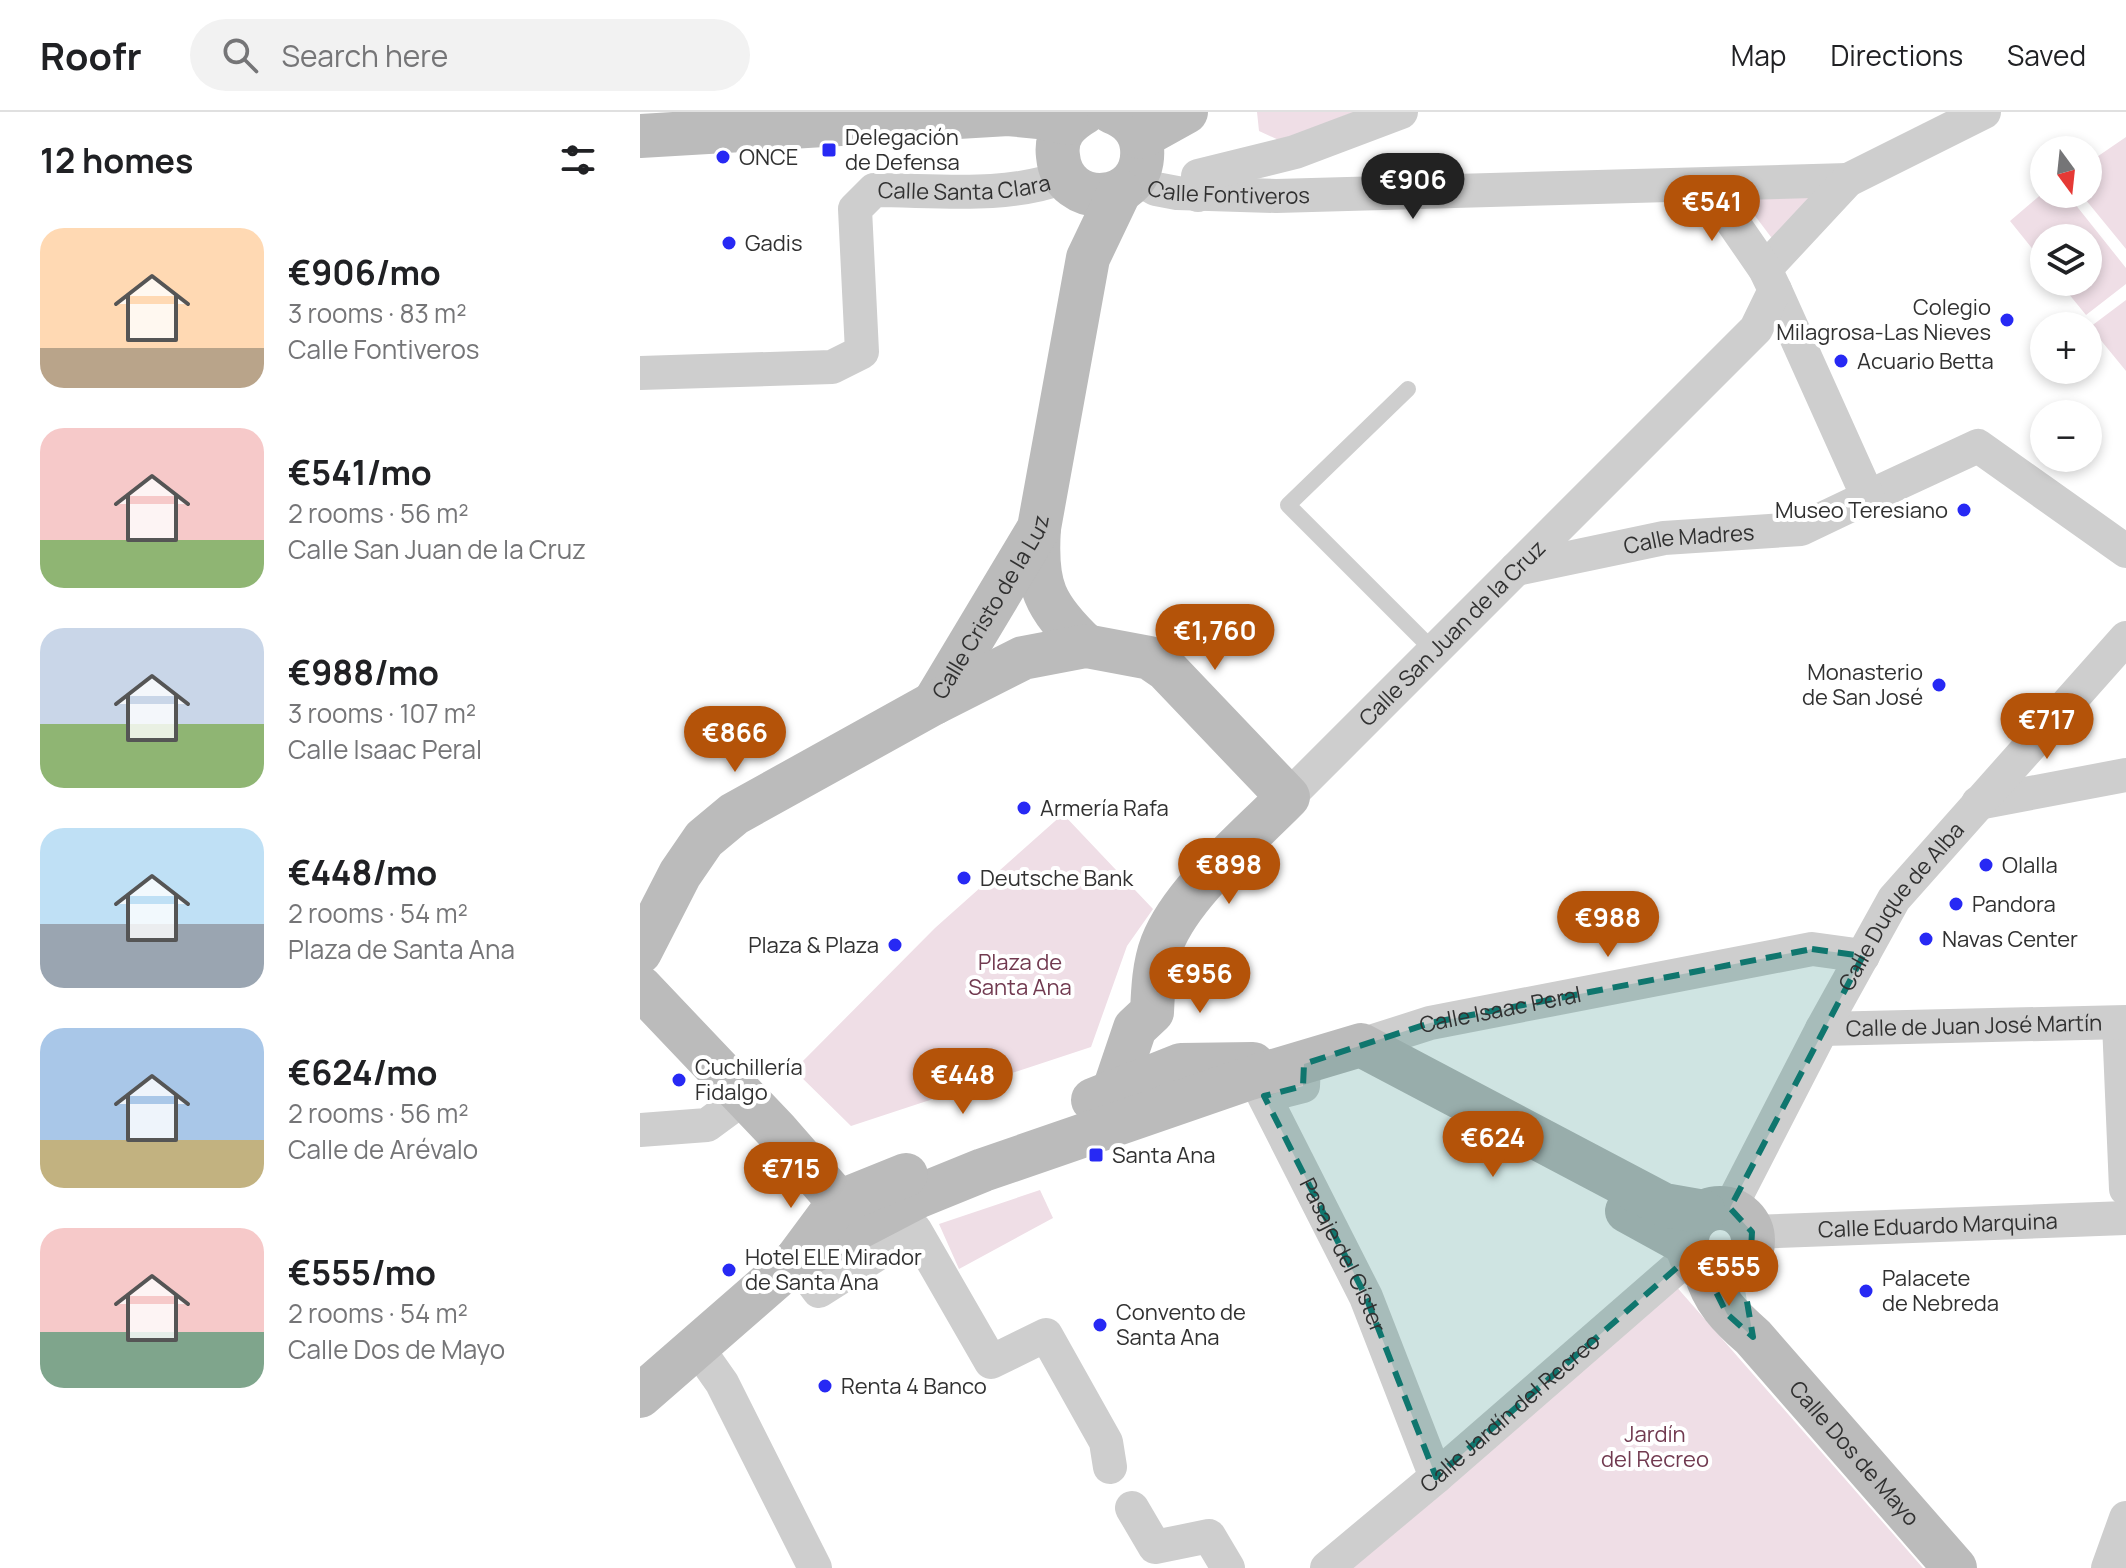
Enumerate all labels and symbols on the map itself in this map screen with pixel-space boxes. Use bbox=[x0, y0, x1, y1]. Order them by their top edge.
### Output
place label: Delegación de Defensa bbox=[845, 122, 960, 177]
north arrow bbox=[2030, 136, 2102, 208]
marker: Delegación de Defensa bbox=[820, 141, 838, 159]
place label: ONCE bbox=[739, 142, 798, 172]
marker: ONCE bbox=[714, 148, 732, 166]
pin: €906 bbox=[1366, 153, 1460, 221]
street label: Calle Santa Clara bbox=[878, 167, 1054, 207]
street label: Calle Fontiveros bbox=[1142, 172, 1310, 211]
pin: €541 bbox=[1665, 175, 1759, 243]
place label: Gadis bbox=[745, 228, 802, 258]
marker: Gadis bbox=[720, 234, 738, 252]
place label: Colegio Milagrosa-Las Nieves bbox=[1776, 292, 1991, 347]
marker: Colegio Milagrosa-Las Nieves bbox=[1998, 311, 2016, 329]
place label: Acuario Betta bbox=[1857, 346, 1994, 376]
marker: Acuario Betta bbox=[1832, 352, 1850, 370]
place label: Museo Teresiano bbox=[1775, 495, 1948, 525]
marker: Museo Teresiano bbox=[1955, 501, 1973, 519]
street label: Calle Cristo de la Luz bbox=[925, 513, 1056, 705]
street label: Calle Madres bbox=[1621, 517, 1755, 561]
street label: Calle San Juan de la Cruz bbox=[1352, 533, 1552, 733]
pin: €1,760 bbox=[1150, 604, 1280, 672]
place label: Monasterio de San José bbox=[1802, 657, 1923, 712]
marker: Monasterio de San José bbox=[1930, 676, 1948, 694]
pin: €717 bbox=[2000, 693, 2094, 761]
pin: €866 bbox=[688, 706, 782, 774]
place label: Armería Rafa bbox=[1040, 793, 1169, 823]
marker: Armería Rafa bbox=[1015, 799, 1033, 817]
street label: Calle Duque de Alba bbox=[1831, 815, 1971, 996]
pin: €898 bbox=[1182, 838, 1276, 906]
place label: Olalla bbox=[2002, 850, 2058, 880]
marker: Olalla bbox=[1977, 856, 1995, 874]
place label: Deutsche Bank bbox=[980, 863, 1134, 893]
marker: Deutsche Bank bbox=[955, 869, 973, 887]
place label: Pandora bbox=[1972, 889, 2056, 919]
pin: €988 bbox=[1561, 891, 1655, 959]
marker: Pandora bbox=[1947, 895, 1965, 913]
place label: Navas Center bbox=[1942, 924, 2078, 954]
place label: Plaza & Plaza bbox=[748, 930, 879, 960]
marker: Navas Center bbox=[1917, 930, 1935, 948]
marker: Plaza & Plaza bbox=[886, 936, 904, 954]
park label: Plaza de Santa Ana bbox=[968, 947, 1072, 1002]
pin: €956 bbox=[1153, 947, 1247, 1015]
street label: Calle Isaac Peral bbox=[1415, 979, 1584, 1040]
street label: Calle de Juan José Martín bbox=[1845, 1008, 2103, 1043]
pin: €448 bbox=[916, 1048, 1010, 1116]
place label: Cuchillería Fidalgo bbox=[695, 1052, 803, 1107]
marker: Cuchillería Fidalgo bbox=[670, 1071, 688, 1089]
pin: €624 bbox=[1446, 1111, 1540, 1179]
place label: Santa Ana bbox=[1112, 1140, 1216, 1170]
pin: €715 bbox=[744, 1142, 838, 1210]
marker: Santa Ana bbox=[1087, 1146, 1105, 1164]
street label: Pasaje del Císter bbox=[1293, 1172, 1393, 1337]
street label: Calle Eduardo Marquina bbox=[1817, 1206, 2058, 1245]
pin: €555 bbox=[1682, 1240, 1776, 1308]
place label: Hotel ELE Mirador de Santa Ana bbox=[745, 1242, 922, 1297]
marker: Hotel ELE Mirador de Santa Ana bbox=[720, 1261, 738, 1279]
place label: Palacete de Nebreda bbox=[1882, 1263, 1999, 1318]
marker: Palacete de Nebreda bbox=[1857, 1282, 1875, 1300]
place label: Convento de Santa Ana bbox=[1116, 1297, 1246, 1352]
marker: Convento de Santa Ana bbox=[1091, 1316, 1109, 1334]
street label: Calle Jardín del Recreo bbox=[1414, 1326, 1606, 1499]
place label: Renta 4 Banco bbox=[841, 1371, 987, 1401]
street label: Calle Dos de Mayo bbox=[1783, 1374, 1926, 1532]
marker: Renta 4 Banco bbox=[816, 1377, 834, 1395]
park label: Jardín del Recreo bbox=[1601, 1419, 1709, 1474]

